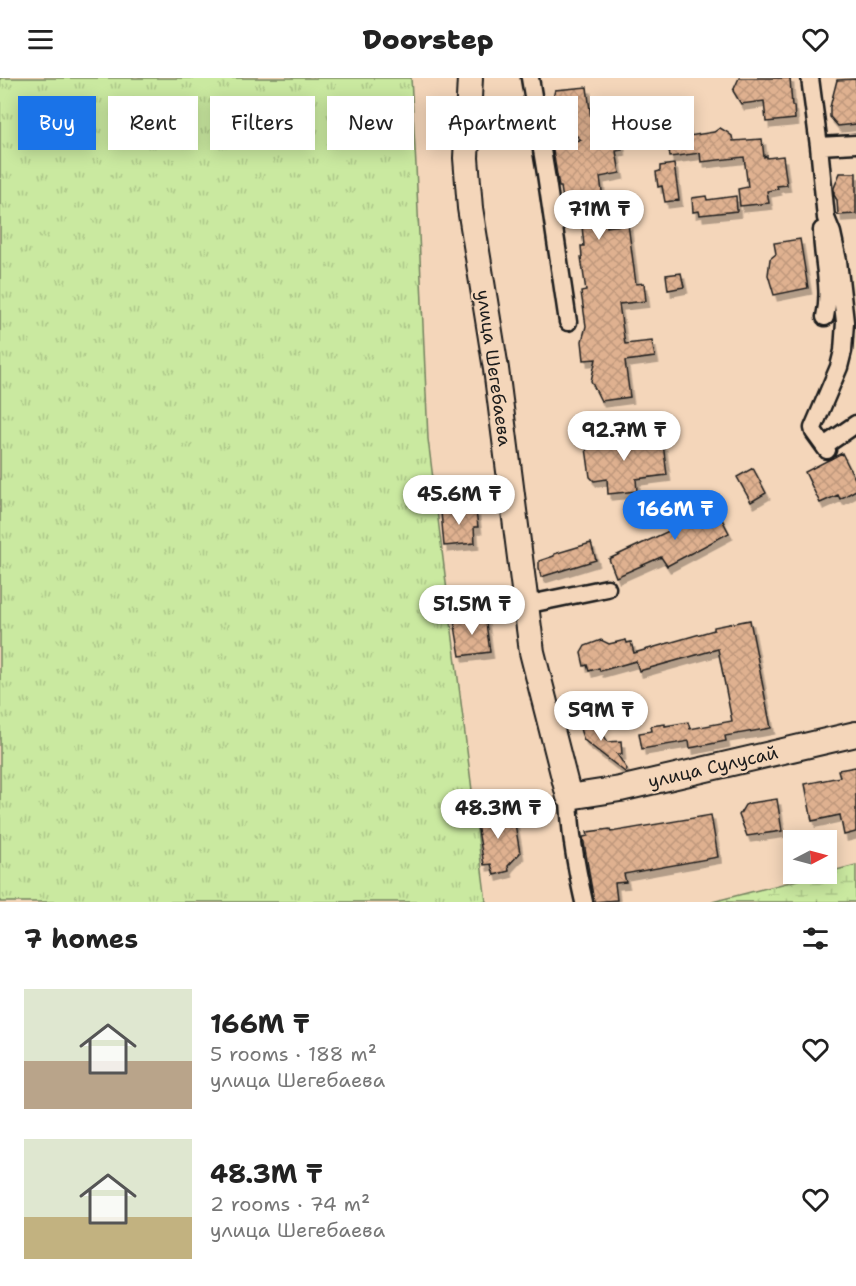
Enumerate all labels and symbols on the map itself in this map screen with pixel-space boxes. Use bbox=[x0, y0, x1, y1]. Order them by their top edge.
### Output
pin: 71M ₸ bbox=[557, 190, 641, 241]
street label: улица Шегебаева bbox=[471, 288, 517, 448]
pin: 92.7M ₸ bbox=[569, 411, 679, 462]
pin: 45.6M ₸ bbox=[404, 475, 514, 526]
pin: 166M ₸ bbox=[626, 490, 724, 541]
pin: 51.5M ₸ bbox=[417, 585, 527, 636]
pin: 59M ₸ bbox=[559, 691, 643, 742]
street label: улица Сулусай bbox=[646, 740, 781, 794]
pin: 48.3M ₸ bbox=[443, 789, 553, 840]
north arrow bbox=[783, 830, 837, 884]

